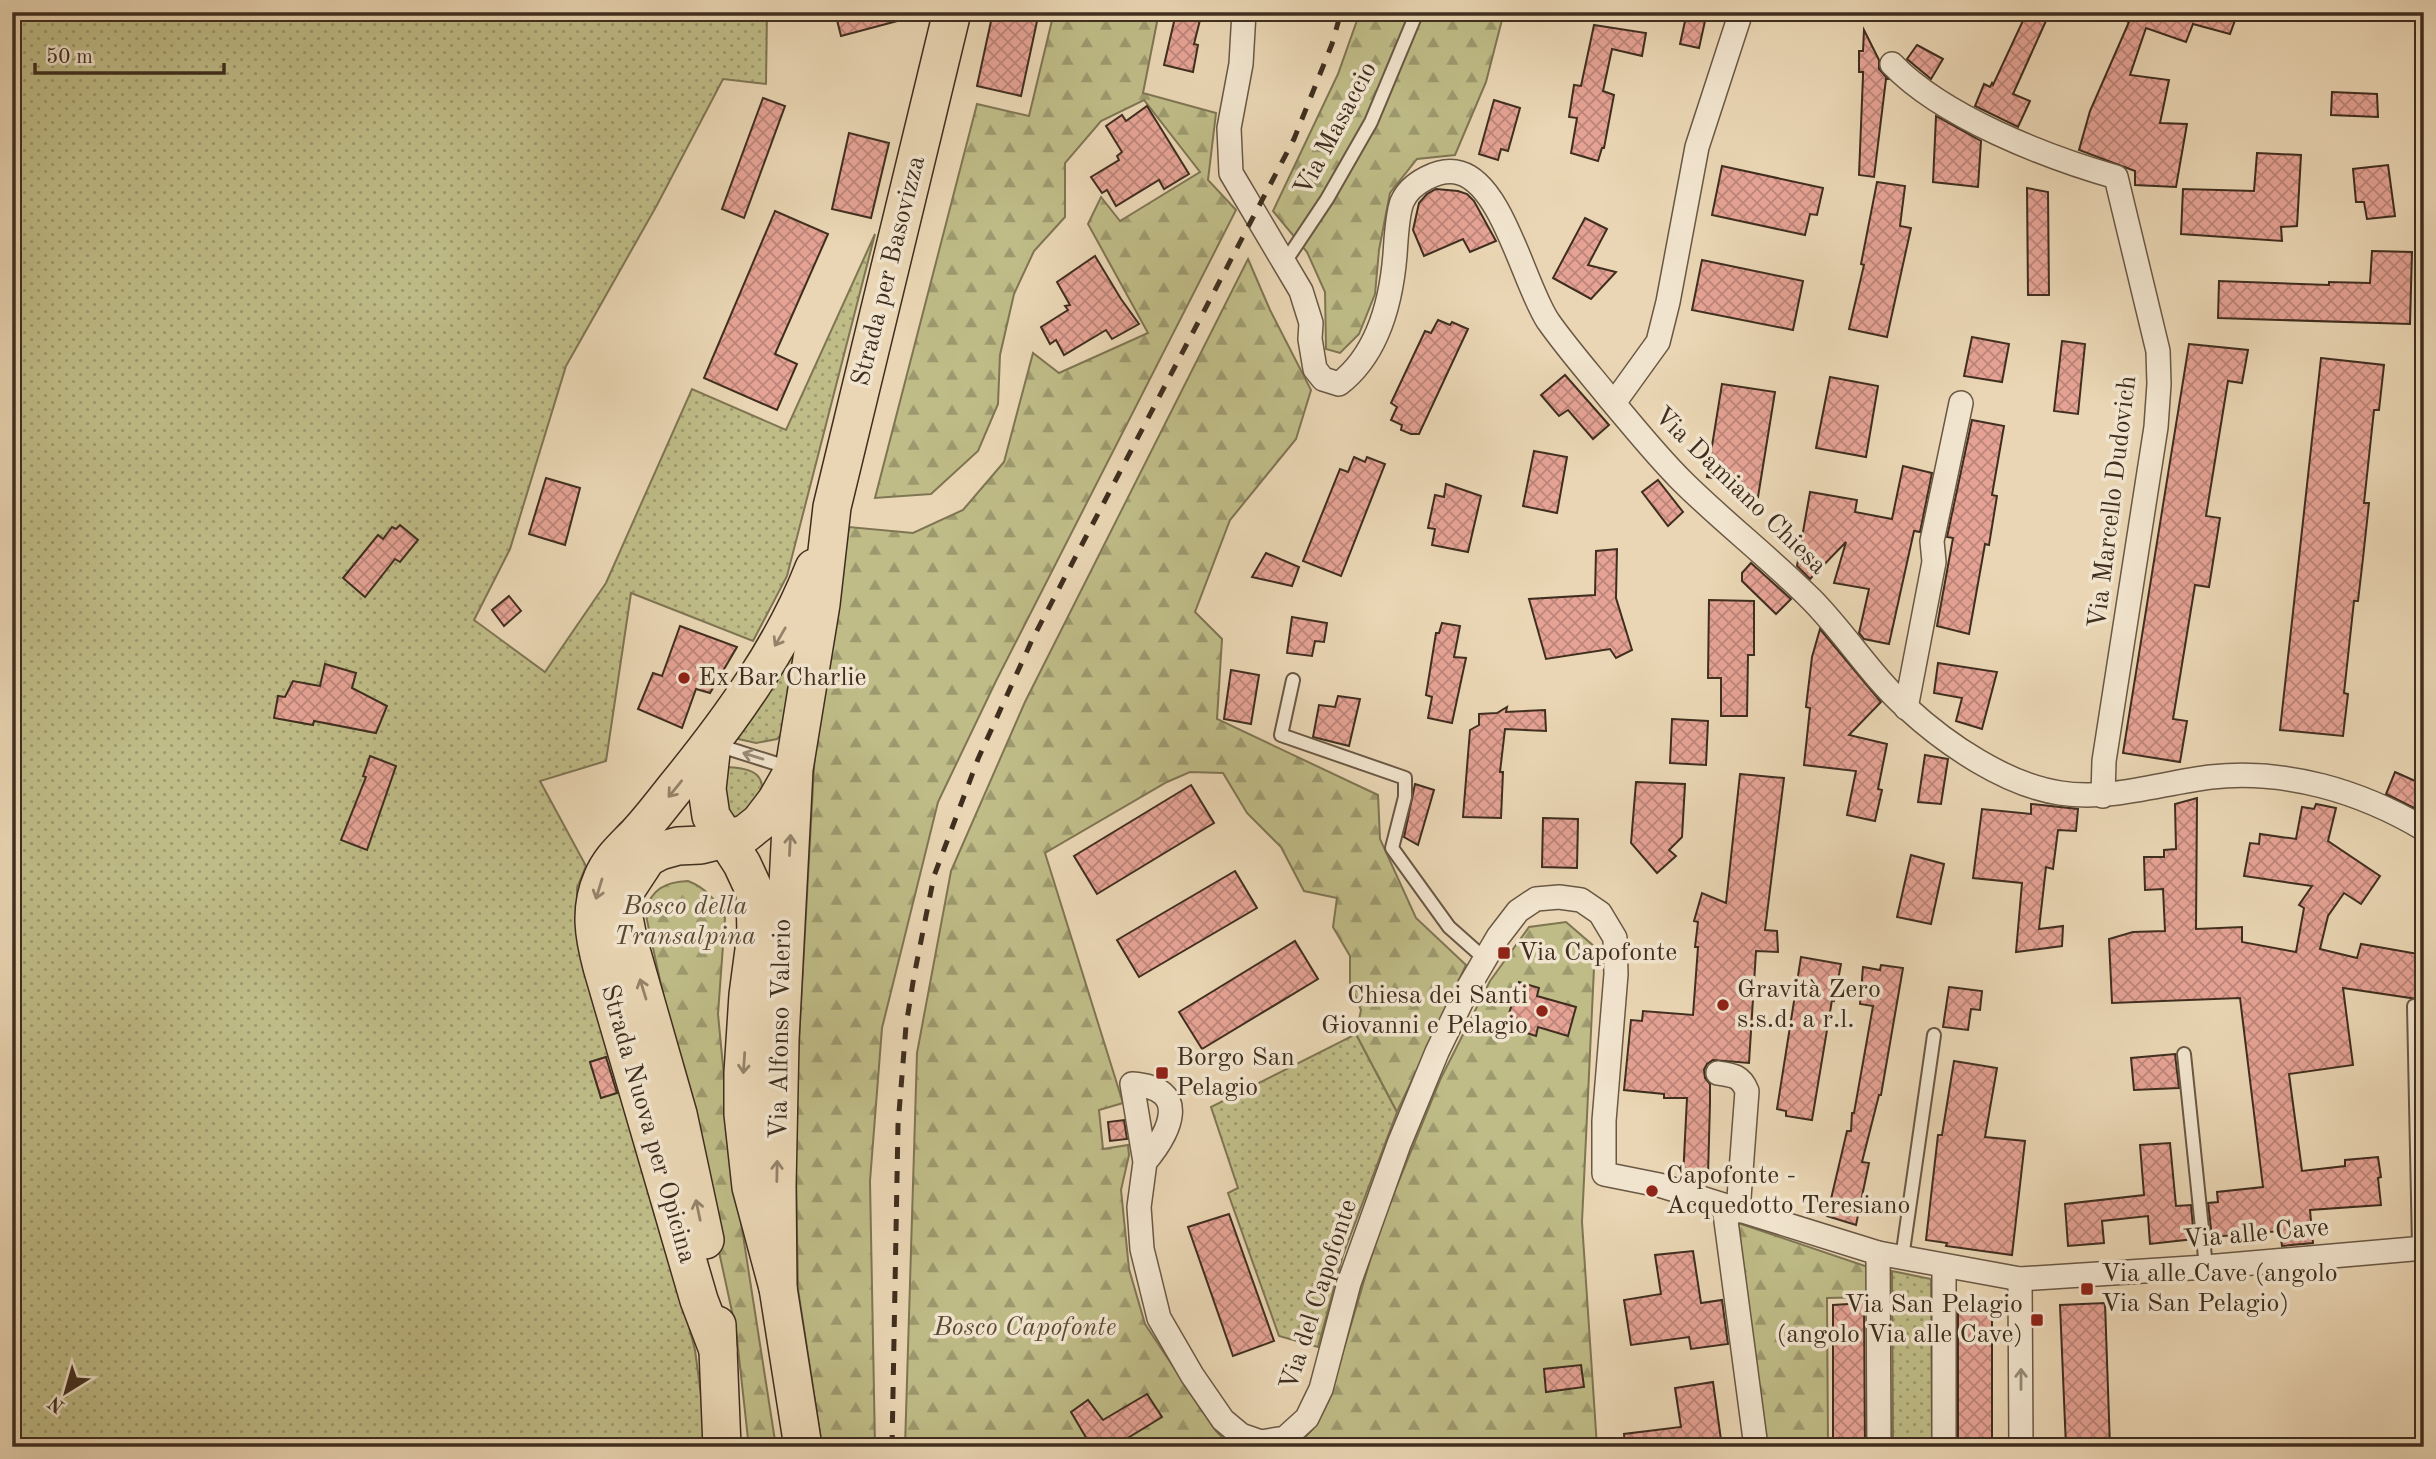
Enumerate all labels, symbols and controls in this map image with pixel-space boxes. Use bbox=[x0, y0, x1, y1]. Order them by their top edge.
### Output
scale bar bbox=[35, 32, 224, 76]
text: 50 m bbox=[46, 47, 93, 68]
street label: Via Masaccio bbox=[1290, 58, 1382, 200]
street label: Strada per Basovizza bbox=[848, 153, 930, 389]
street label: Via Marcello Dudovich bbox=[2085, 374, 2141, 630]
street label: Via Damiano Chiesa bbox=[1649, 402, 1831, 580]
one-way arrow bbox=[773, 627, 787, 647]
place label: Ex Bar Charlie bbox=[698, 665, 867, 691]
marker: Ex Bar Charlie bbox=[676, 670, 692, 686]
one-way arrow bbox=[742, 749, 764, 762]
one-way arrow bbox=[667, 779, 682, 797]
one-way arrow bbox=[784, 834, 797, 857]
one-way arrow bbox=[592, 878, 605, 900]
park label: Bosco della Transalpina bbox=[614, 894, 756, 950]
street label: Via Alfonso Valerio bbox=[766, 919, 796, 1139]
place label: Via Capofonte bbox=[1518, 940, 1677, 966]
marker: Via Capofonte bbox=[1496, 945, 1512, 961]
place label: Gravità Zero s.s.d. a r.l. bbox=[1737, 977, 1881, 1033]
one-way arrow bbox=[636, 978, 649, 1000]
street label: Strada Nuova per Opicina bbox=[596, 982, 700, 1266]
place label: Chiesa dei Santi Giovanni e Pelagio bbox=[1321, 983, 1528, 1039]
marker: Gravità Zero s.s.d. a r.l. bbox=[1715, 997, 1731, 1013]
marker: Chiesa dei Santi Giovanni e Pelagio bbox=[1534, 1003, 1550, 1019]
place label: Borgo San Pelagio bbox=[1176, 1045, 1295, 1101]
one-way arrow bbox=[737, 1051, 750, 1074]
marker: Borgo San Pelagio bbox=[1154, 1065, 1170, 1081]
one-way arrow bbox=[771, 1159, 784, 1182]
place label: Capofonte - Acquedotto Teresiano bbox=[1666, 1163, 1910, 1219]
marker: Capofonte - Acquedotto Teresiano bbox=[1644, 1183, 1660, 1199]
street label: Via del Capofonte bbox=[1276, 1196, 1362, 1394]
one-way arrow bbox=[691, 1199, 705, 1222]
street label: Via alle Cave bbox=[2182, 1215, 2330, 1253]
place label: Via alle Cave (angolo Via San Pelagio) bbox=[2101, 1261, 2338, 1317]
marker: Via alle Cave (angolo Via San Pelagio) bbox=[2079, 1281, 2095, 1297]
place label: Via San Pelagio (angolo Via alle Cave) bbox=[1777, 1292, 2023, 1348]
marker: Via San Pelagio (angolo Via alle Cave) bbox=[2029, 1312, 2045, 1328]
park label: Bosco Capofonte bbox=[933, 1315, 1116, 1341]
north arrow bbox=[32, 1358, 102, 1428]
one-way arrow bbox=[2014, 1367, 2028, 1390]
text: N bbox=[45, 1391, 69, 1416]

